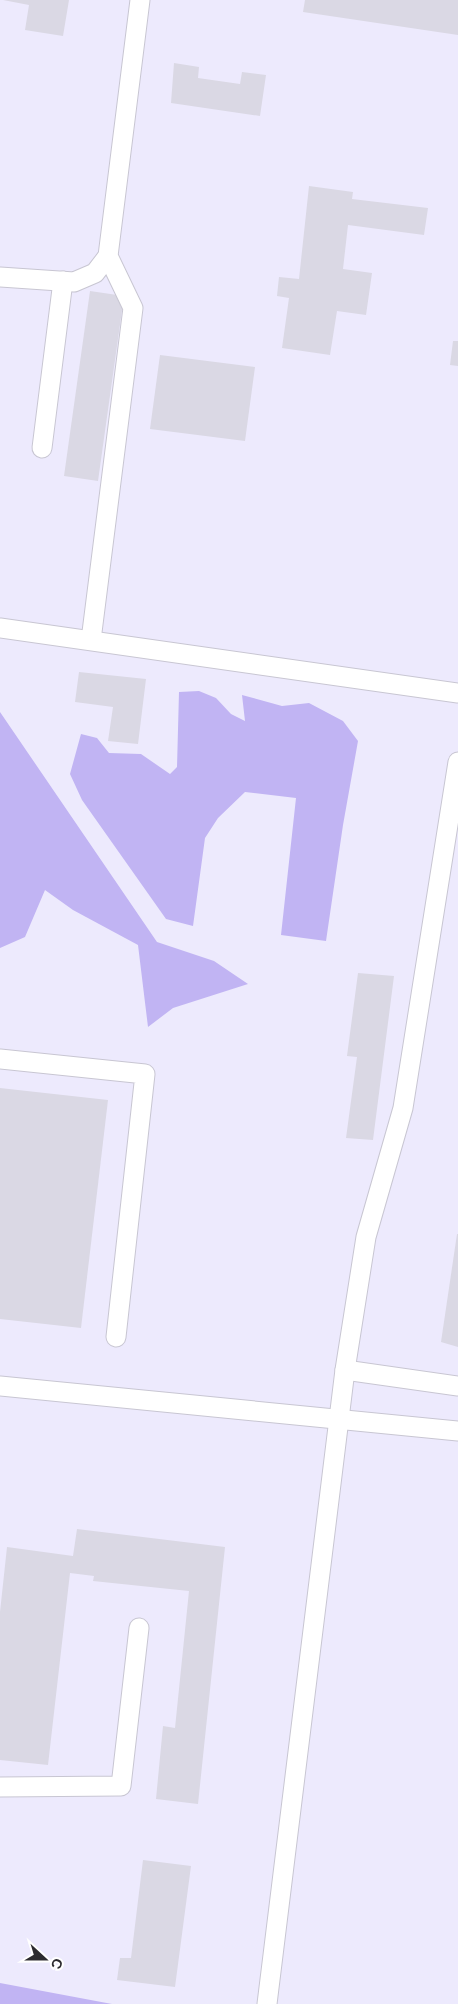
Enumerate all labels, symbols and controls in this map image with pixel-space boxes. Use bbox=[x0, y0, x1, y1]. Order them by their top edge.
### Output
north arrow bbox=[20, 1934, 70, 1984]
text: С bbox=[48, 1956, 66, 1971]

